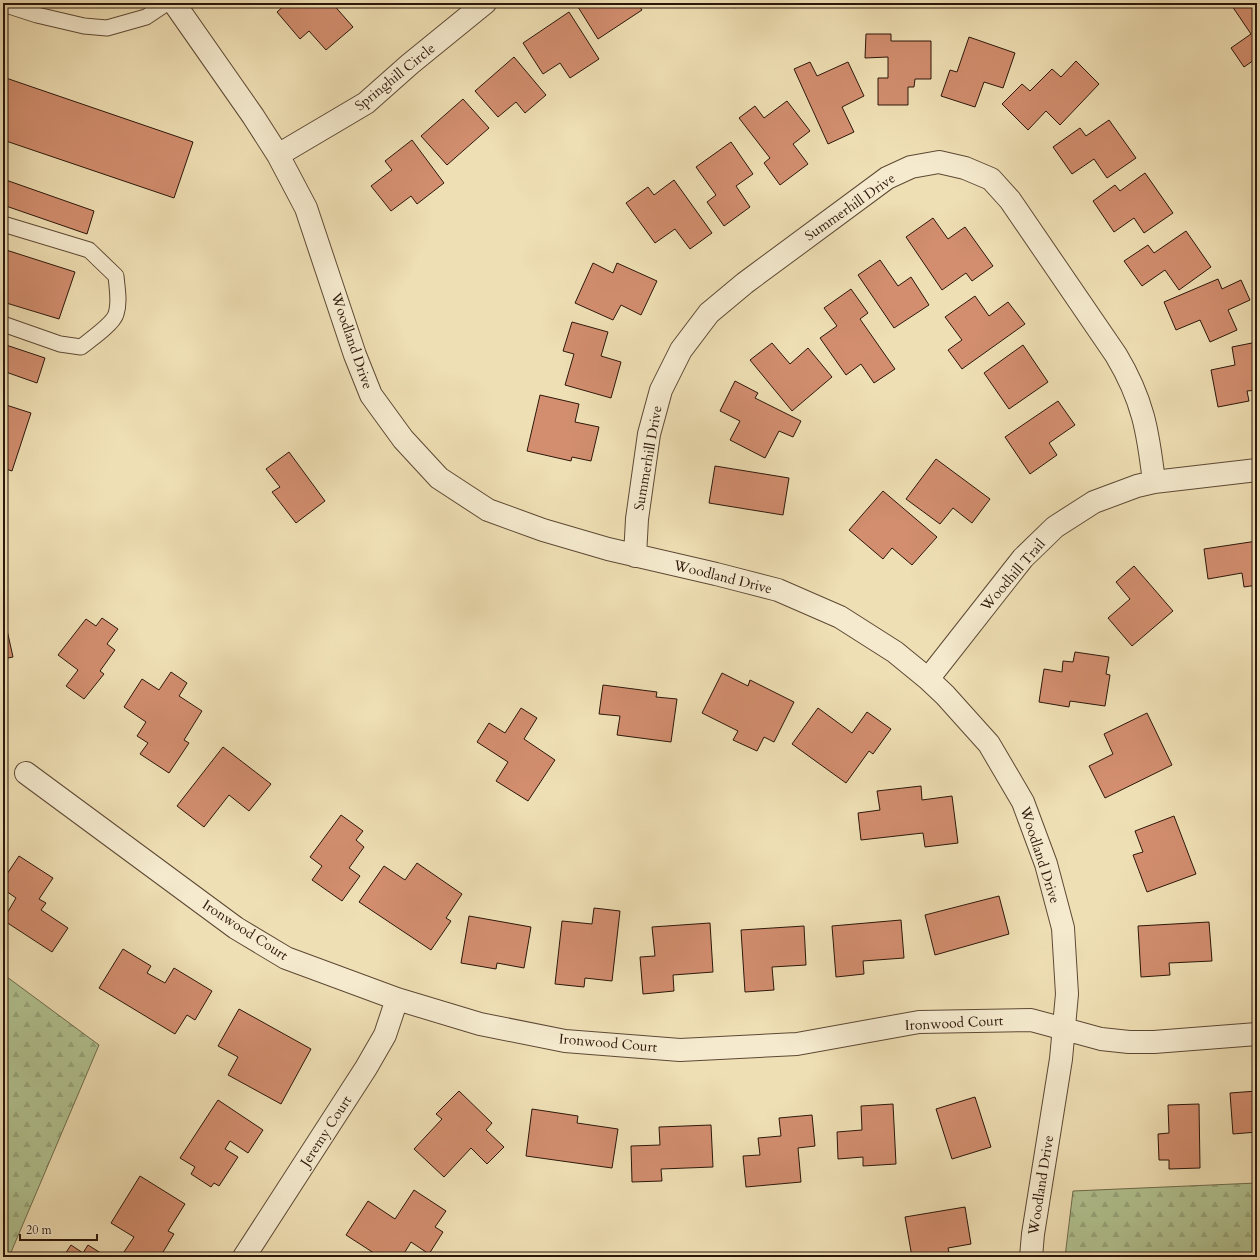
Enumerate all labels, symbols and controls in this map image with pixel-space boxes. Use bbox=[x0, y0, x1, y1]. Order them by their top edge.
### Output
street label: Springhill Circle bbox=[351, 39, 439, 115]
street label: Summerhill Drive bbox=[801, 169, 899, 245]
street label: Woodland Drive bbox=[326, 289, 377, 392]
street label: Summerhill Drive bbox=[629, 404, 667, 512]
street label: Woodhill Trail bbox=[976, 535, 1050, 616]
street label: Woodland Drive bbox=[671, 555, 774, 598]
street label: Woodland Drive bbox=[1015, 803, 1065, 906]
street label: Ironwood Court bbox=[199, 895, 292, 965]
street label: Ironwood Court bbox=[904, 1011, 1004, 1035]
street label: Ironwood Court bbox=[558, 1029, 658, 1057]
street label: Jeremy Court bbox=[295, 1091, 356, 1172]
street label: Woodland Drive bbox=[1024, 1134, 1058, 1237]
scale bar bbox=[20, 1216, 97, 1242]
text: 20 m bbox=[26, 1222, 53, 1238]

